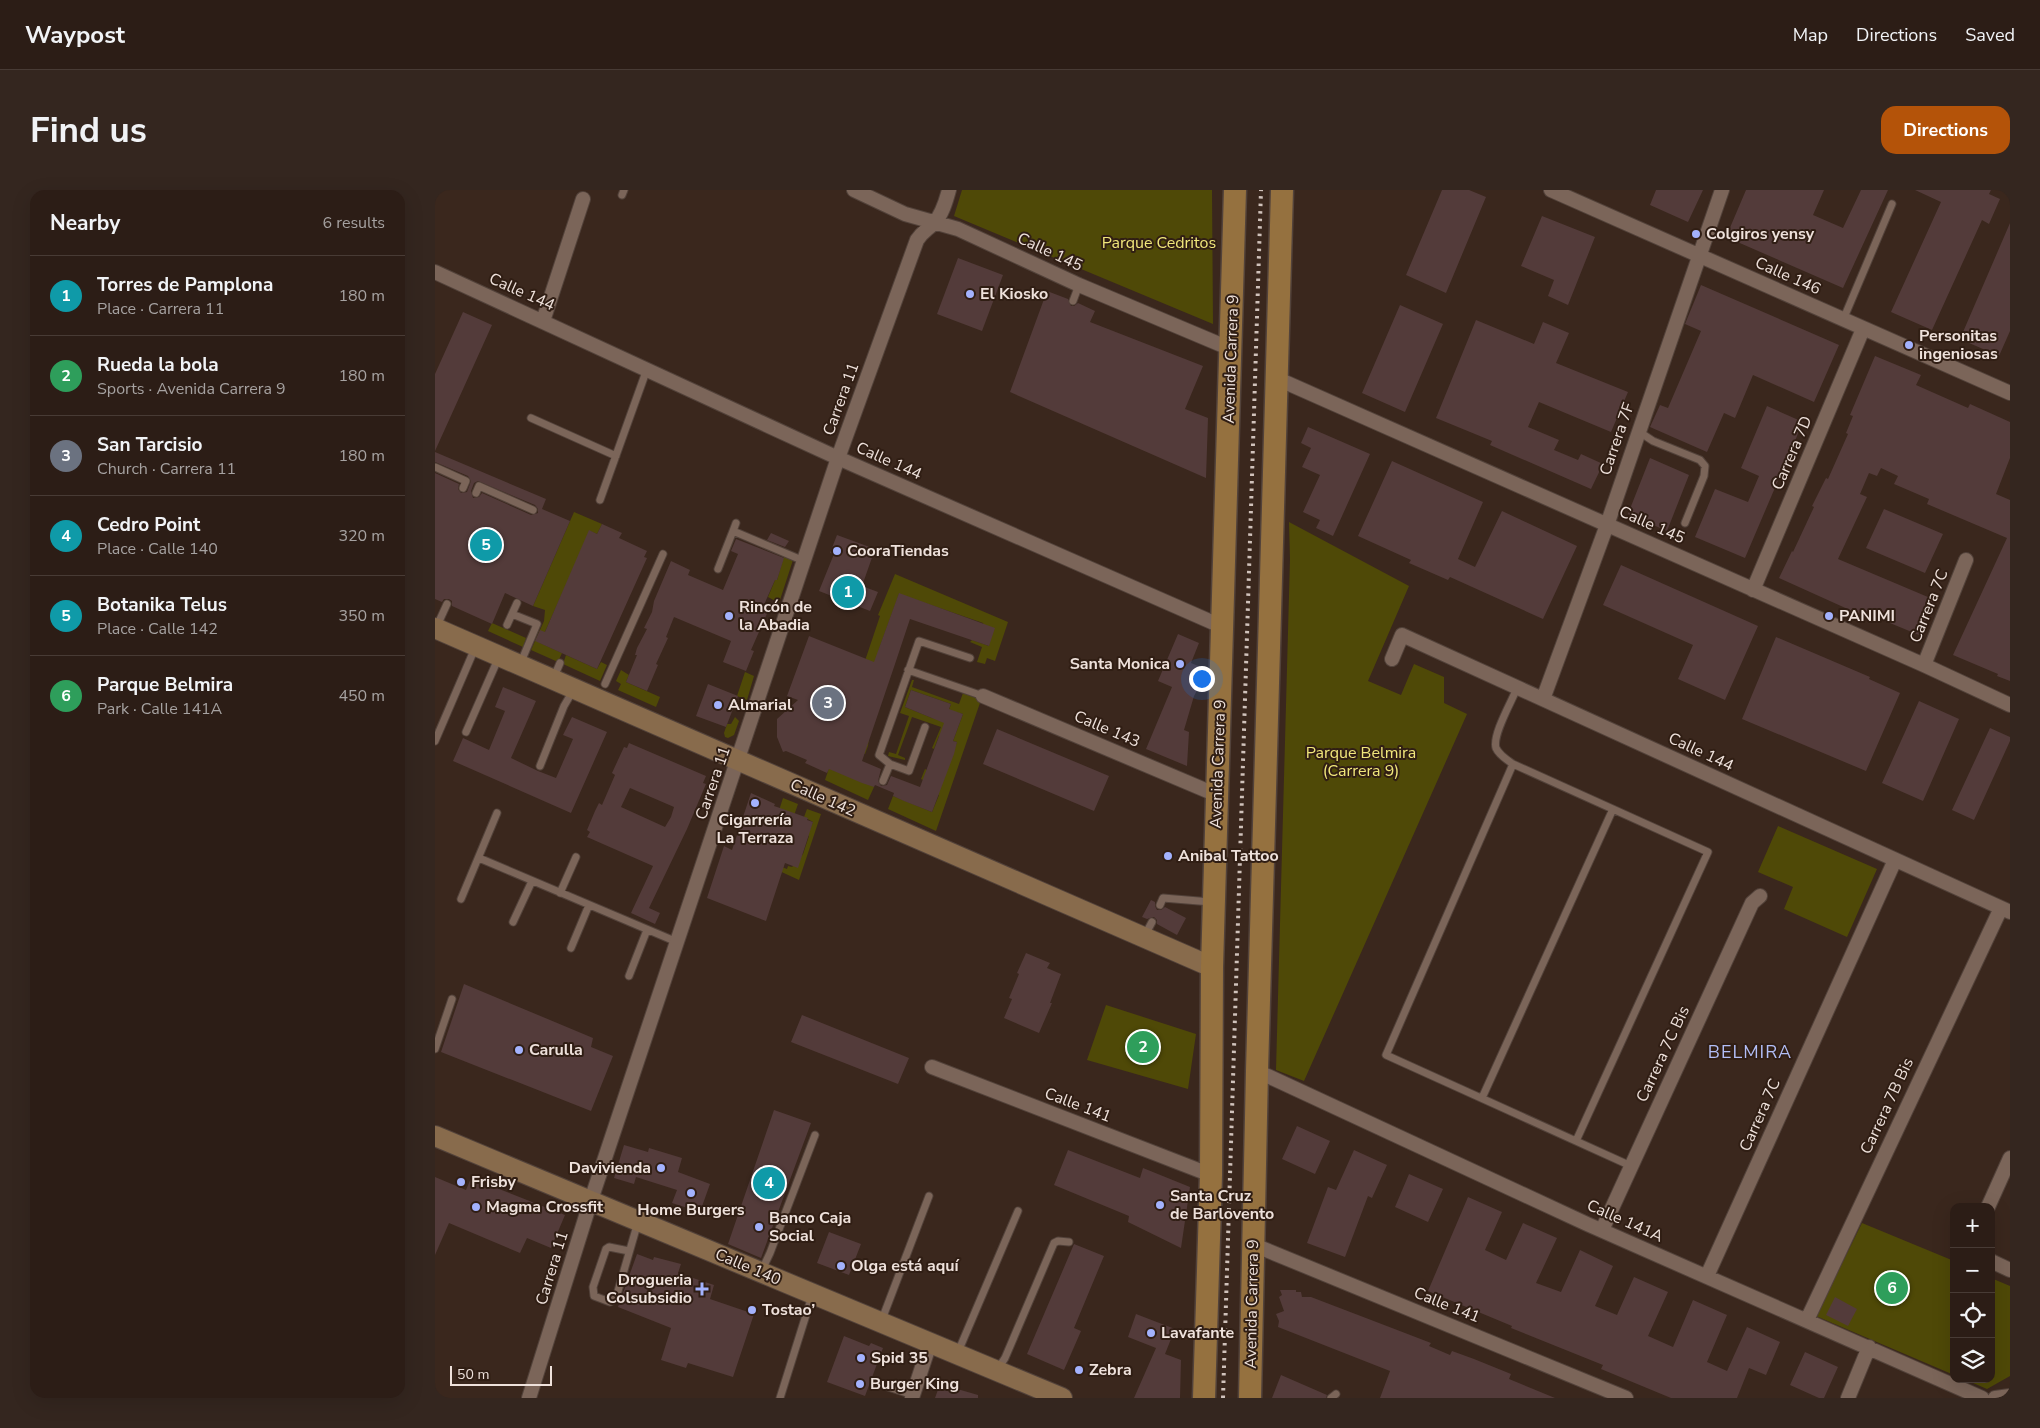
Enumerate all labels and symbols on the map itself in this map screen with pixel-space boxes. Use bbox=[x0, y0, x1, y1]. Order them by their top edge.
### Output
place label: Colgiros yensy bbox=[1706, 223, 1815, 245]
street label: Calle 145 bbox=[1014, 227, 1086, 277]
marker: Colgiros yensy bbox=[1690, 228, 1702, 240]
park label: Parque Cedritos bbox=[1102, 232, 1216, 254]
street label: Calle 146 bbox=[1752, 252, 1824, 300]
street label: Calle 144 bbox=[486, 268, 559, 316]
place label: El Kiosko bbox=[980, 283, 1048, 305]
marker: El Kiosko bbox=[964, 288, 976, 300]
street label: Avenida Carrera 9 bbox=[1218, 294, 1244, 424]
place label: Personitas ingeniosas bbox=[1919, 325, 1998, 365]
marker: Personitas ingeniosas bbox=[1903, 339, 1915, 351]
street label: Carrera 11 bbox=[818, 359, 864, 439]
street label: Carrera 7F bbox=[1594, 400, 1640, 478]
street label: Carrera 7D bbox=[1767, 413, 1817, 493]
street label: Calle 144 bbox=[853, 437, 926, 485]
street label: Calle 145 bbox=[1616, 501, 1688, 549]
pin: 5 bbox=[470, 526, 502, 564]
place label: CooraTiendas bbox=[847, 540, 949, 562]
marker: CooraTiendas bbox=[831, 545, 843, 557]
street label: Carrera 7C bbox=[1904, 566, 1954, 646]
pin: 1 bbox=[832, 573, 864, 611]
place label: Rincón de la Abadia bbox=[739, 596, 812, 636]
place label: PANIMI bbox=[1839, 605, 1895, 627]
marker: Rincón de la Abadia bbox=[723, 610, 735, 622]
marker: PANIMI bbox=[1823, 610, 1835, 622]
place label: Santa Monica bbox=[1070, 653, 1170, 675]
marker: Santa Monica bbox=[1174, 658, 1186, 670]
your location bbox=[1189, 666, 1215, 692]
pin: 3 bbox=[812, 684, 844, 722]
place label: Almarial bbox=[728, 694, 792, 716]
marker: Almarial bbox=[712, 699, 724, 711]
street label: Avenida Carrera 9 bbox=[1205, 699, 1231, 829]
street label: Calle 143 bbox=[1071, 705, 1143, 753]
street label: Calle 144 bbox=[1665, 727, 1738, 777]
park label: Parque Belmira (Carrera 9) bbox=[1306, 742, 1416, 782]
street label: Carrera 11 bbox=[690, 743, 736, 823]
street label: Calle 142 bbox=[787, 774, 859, 822]
marker: Cigarrería La Terraza bbox=[749, 797, 761, 809]
place label: Cigarrería La Terraza bbox=[717, 809, 793, 849]
place label: Anibal Tattoo bbox=[1178, 845, 1279, 867]
marker: Anibal Tattoo bbox=[1162, 850, 1174, 862]
street label: Carrera 7C Bis bbox=[1631, 1002, 1695, 1106]
pin: 2 bbox=[1127, 1028, 1159, 1066]
place label: Carulla bbox=[529, 1039, 583, 1061]
district label: BELMIRA bbox=[1708, 1040, 1792, 1064]
marker: Carulla bbox=[513, 1044, 525, 1056]
street label: Carrera 7B Bis bbox=[1855, 1054, 1919, 1158]
street label: Carrera 7C bbox=[1734, 1075, 1786, 1155]
street label: Calle 141 bbox=[1041, 1082, 1115, 1128]
place label: Davivienda bbox=[569, 1157, 651, 1179]
marker: Davivienda bbox=[655, 1162, 667, 1174]
pin: 4 bbox=[753, 1164, 785, 1202]
place label: Frisby bbox=[471, 1171, 516, 1193]
marker: Frisby bbox=[455, 1176, 467, 1188]
place label: Santa Cruz de Barlovento bbox=[1170, 1185, 1274, 1225]
marker: Home Burgers bbox=[685, 1187, 697, 1199]
street label: Calle 141A bbox=[1583, 1194, 1667, 1248]
place label: Magma Crossfit bbox=[486, 1196, 604, 1218]
place label: Home Burgers bbox=[637, 1199, 745, 1221]
marker: Santa Cruz de Barlovento bbox=[1154, 1199, 1166, 1211]
marker: Magma Crossfit bbox=[470, 1201, 482, 1213]
place label: Banco Caja Social bbox=[769, 1207, 851, 1247]
marker: Banco Caja Social bbox=[753, 1221, 765, 1233]
street label: Carrera 11 bbox=[530, 1228, 574, 1308]
street label: Avenida Carrera 9 bbox=[1240, 1239, 1264, 1369]
street label: Calle 140 bbox=[712, 1243, 784, 1291]
place label: Olga está aquí bbox=[851, 1255, 960, 1277]
marker: Olga está aquí bbox=[835, 1260, 847, 1272]
place label: Drogueria Colsubsidio bbox=[606, 1269, 692, 1309]
pin: 6 bbox=[1876, 1269, 1908, 1307]
street label: Calle 141 bbox=[1411, 1282, 1483, 1328]
marker: Drogueria Colsubsidio bbox=[696, 1283, 708, 1295]
place label: Tostao’ bbox=[762, 1299, 815, 1321]
marker: Tostao’ bbox=[746, 1304, 758, 1316]
place label: Lavafante bbox=[1161, 1322, 1235, 1344]
marker: Lavafante bbox=[1145, 1327, 1157, 1339]
place label: Spid 35 bbox=[871, 1347, 928, 1369]
marker: Spid 35 bbox=[855, 1352, 867, 1364]
place label: Zebra bbox=[1089, 1359, 1132, 1381]
scale bar bbox=[450, 1363, 553, 1386]
marker: Zebra bbox=[1073, 1364, 1085, 1376]
place label: Burger King bbox=[870, 1373, 959, 1395]
marker: Burger King bbox=[854, 1378, 866, 1390]

